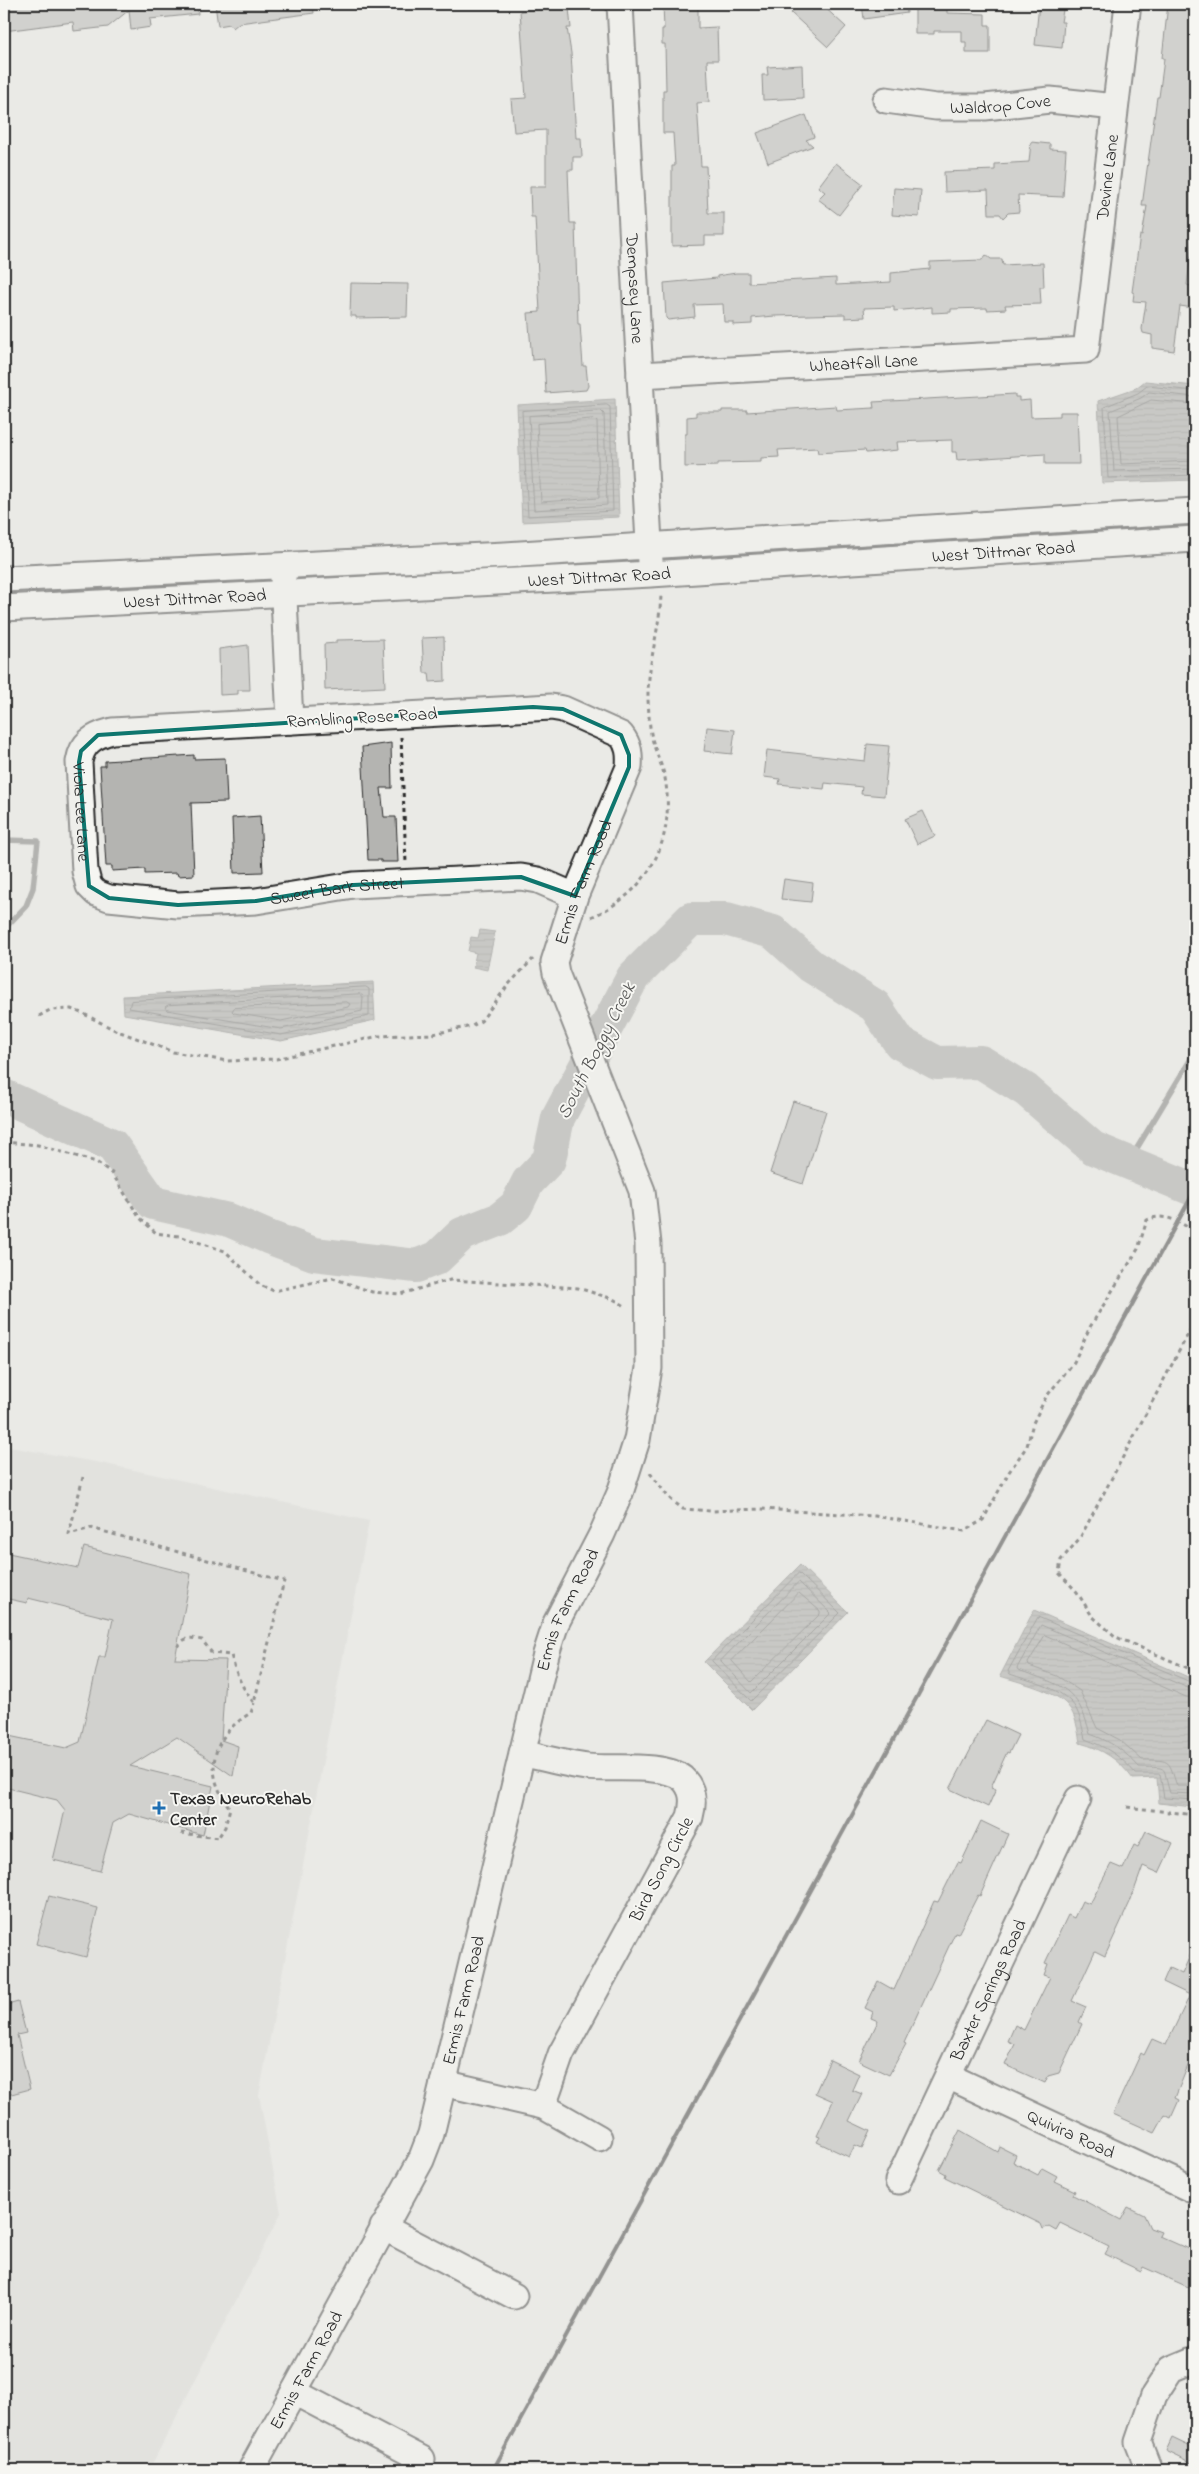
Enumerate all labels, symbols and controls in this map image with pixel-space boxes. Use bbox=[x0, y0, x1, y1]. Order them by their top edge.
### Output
street label: Waldrop Cove bbox=[950, 89, 1053, 122]
street label: Devine Lane bbox=[1091, 132, 1127, 223]
street label: Dempsey Lane bbox=[617, 232, 649, 345]
street label: Wheatfall Lane bbox=[809, 348, 920, 380]
street label: West Dittmar Road bbox=[931, 536, 1076, 571]
street label: West Dittmar Road bbox=[527, 562, 672, 595]
street label: West Dittmar Road bbox=[123, 583, 267, 617]
street label: Rambling Rose Road bbox=[286, 702, 438, 737]
street label: Viola Lee Lane bbox=[64, 761, 96, 863]
street label: Ermis Farm Road bbox=[549, 816, 620, 949]
street label: Sweet Bark Street bbox=[268, 872, 405, 913]
water label: South Boggy Creek bbox=[551, 978, 644, 1124]
street label: Ermis Farm Road bbox=[531, 1545, 607, 1674]
place label: Texas NeuroRehab Center bbox=[170, 1787, 312, 1834]
marker: Texas NeuroRehab Center bbox=[152, 1801, 166, 1815]
street label: Bird Song Circle bbox=[624, 1812, 703, 1928]
street label: Baxter Springs Road bbox=[945, 1916, 1034, 2067]
street label: Ermis Farm Road bbox=[437, 1933, 493, 2068]
street label: Quivira Road bbox=[1022, 2104, 1119, 2167]
street label: Ermis Farm Road bbox=[264, 2307, 351, 2435]

